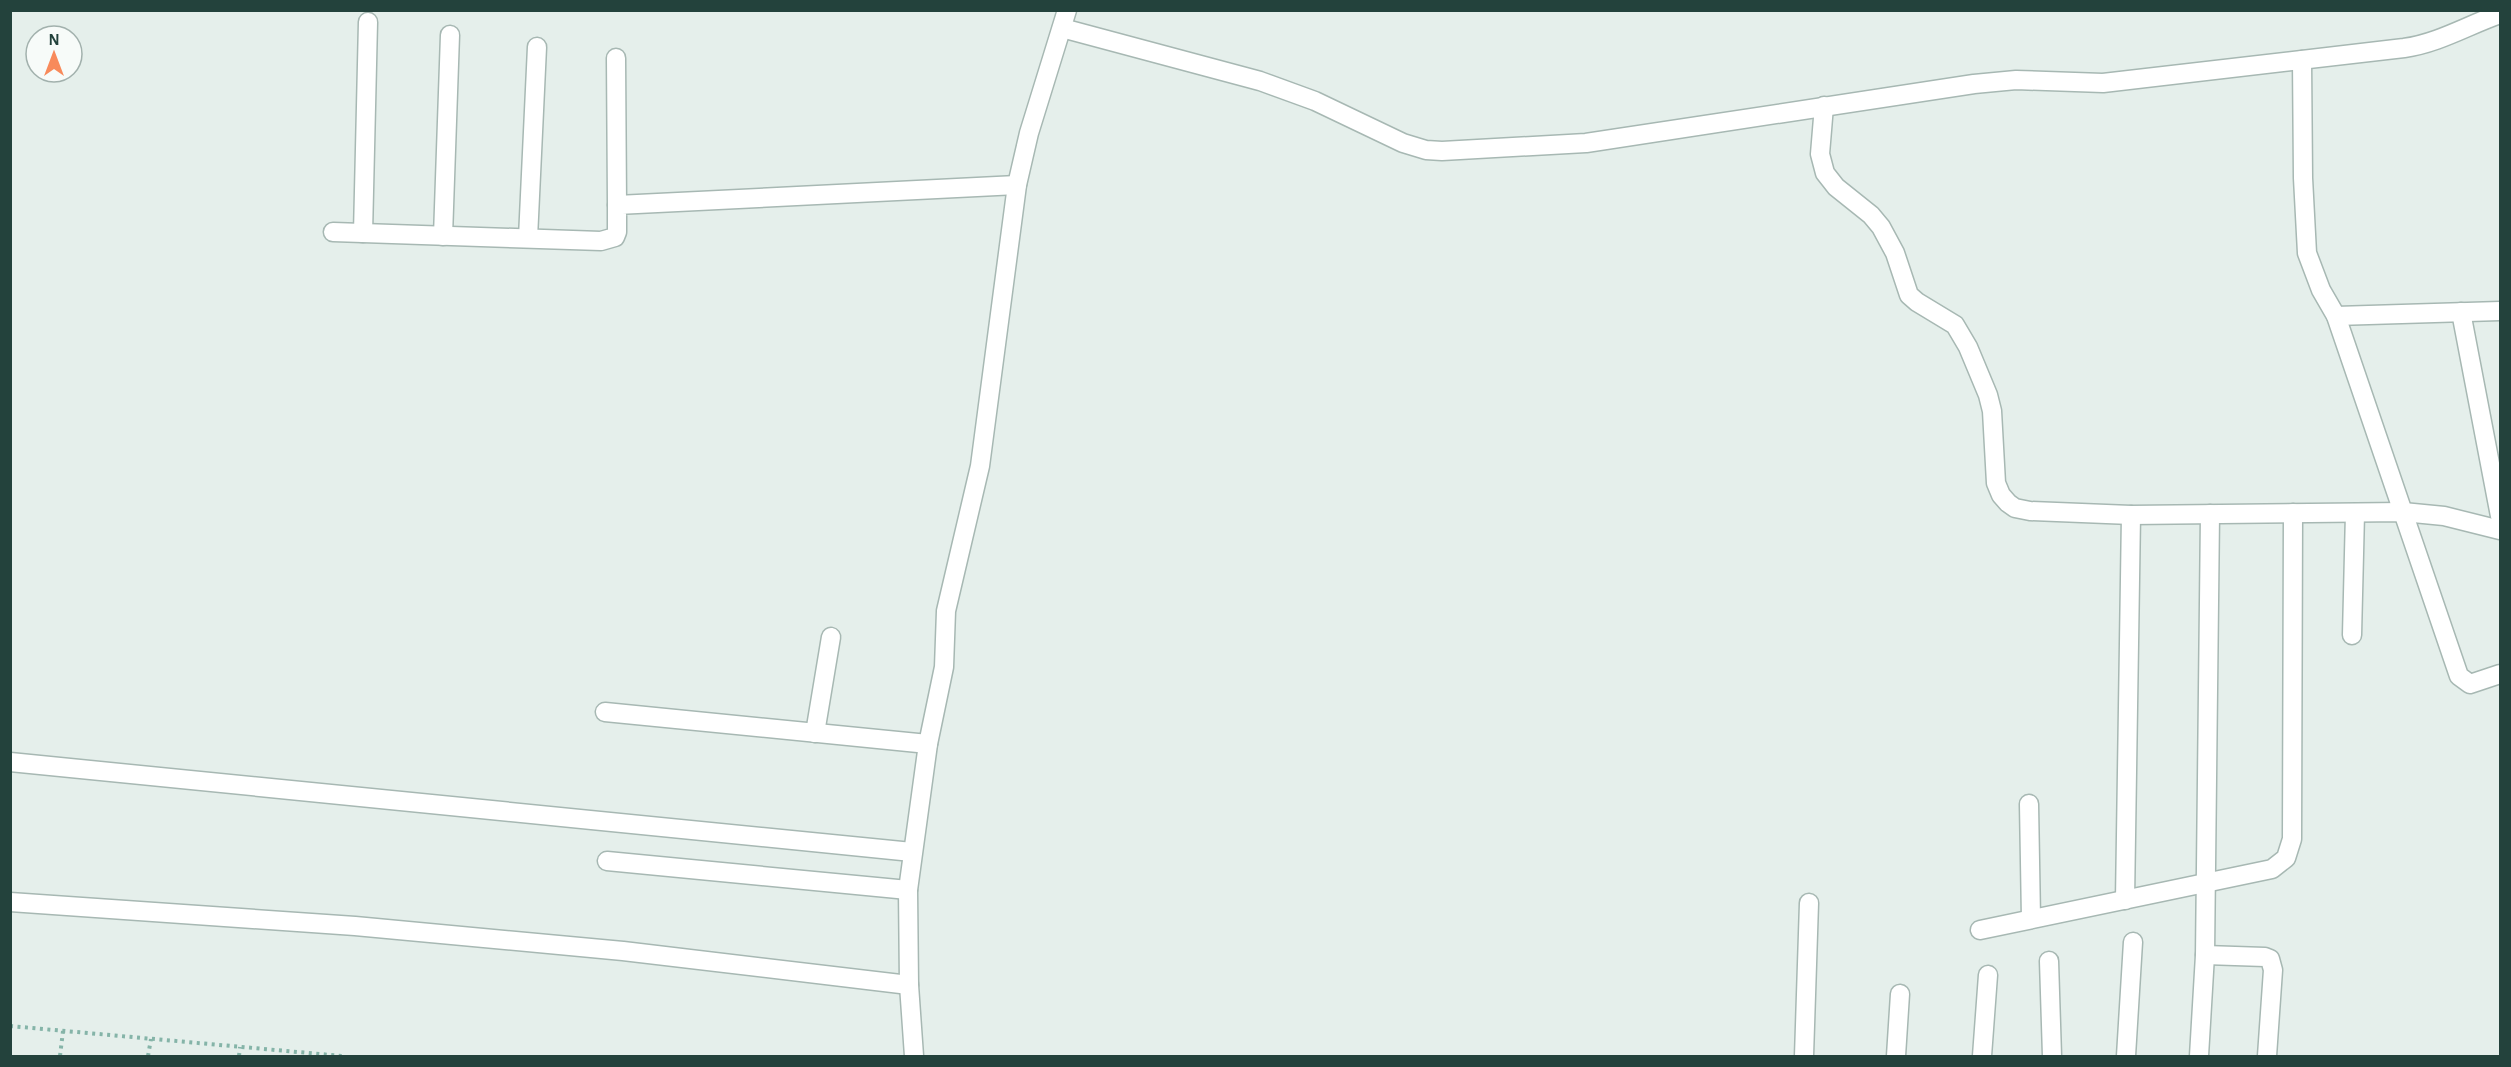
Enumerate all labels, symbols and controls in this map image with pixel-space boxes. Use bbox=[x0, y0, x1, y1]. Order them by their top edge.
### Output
north arrow bbox=[24, 24, 84, 84]
text: N bbox=[48, 32, 60, 48]

